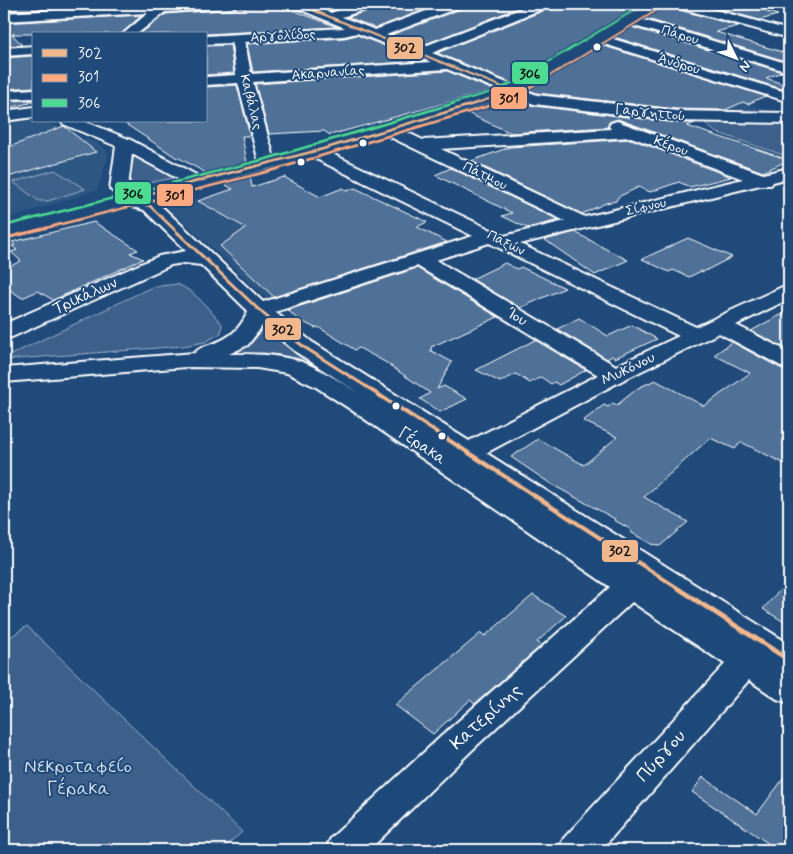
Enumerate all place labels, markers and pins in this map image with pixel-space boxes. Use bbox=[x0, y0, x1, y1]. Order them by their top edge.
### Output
unlabelled marker bbox=[592, 42, 602, 52]
unlabelled marker bbox=[358, 138, 368, 148]
unlabelled marker bbox=[296, 157, 306, 167]
unlabelled marker bbox=[391, 401, 401, 411]
unlabelled marker bbox=[437, 431, 447, 441]

